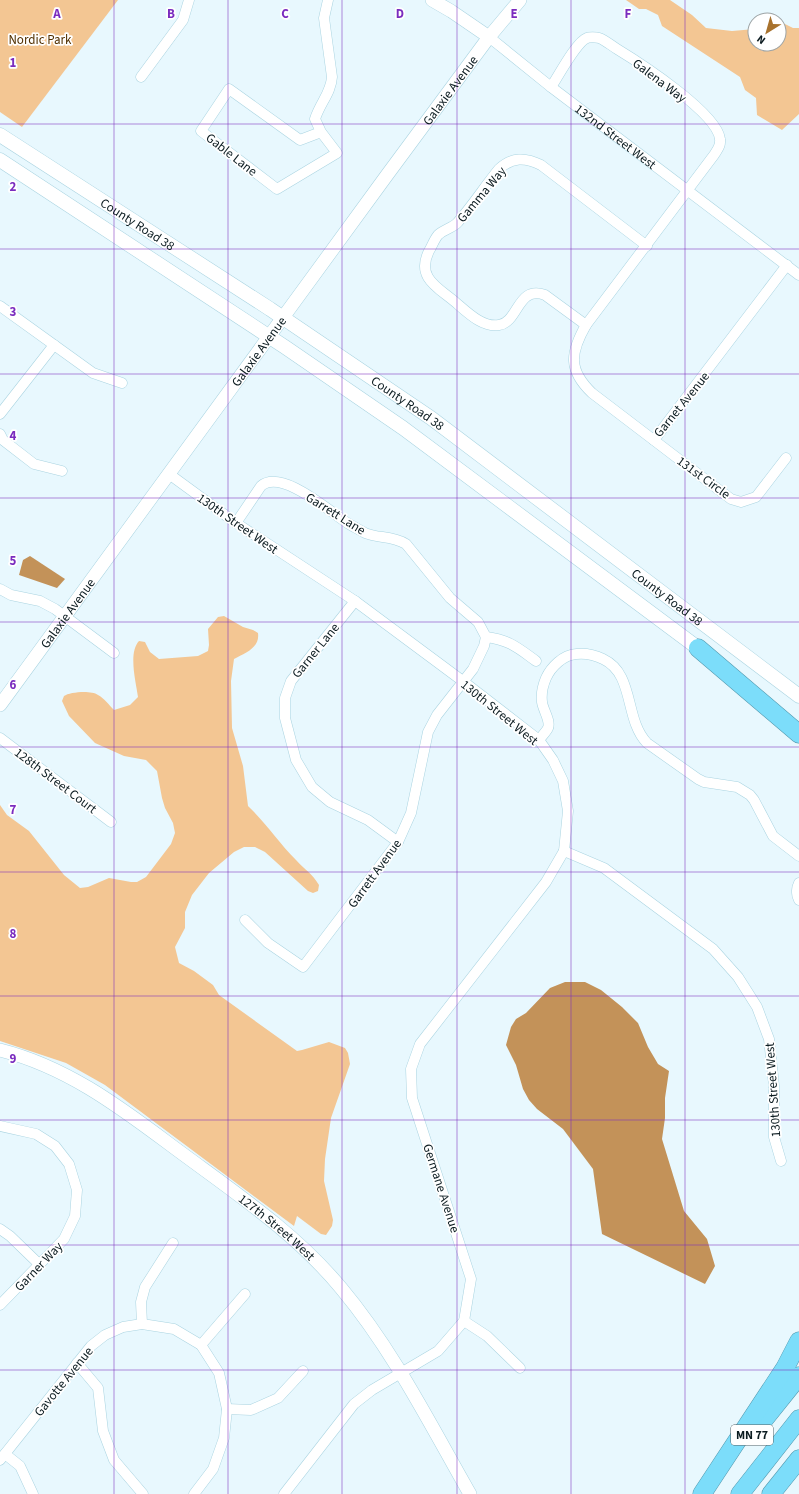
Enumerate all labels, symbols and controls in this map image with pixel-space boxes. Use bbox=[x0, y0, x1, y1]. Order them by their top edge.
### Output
text: A bbox=[52, 5, 61, 23]
text: B bbox=[167, 5, 175, 23]
text: C bbox=[281, 5, 289, 23]
text: D bbox=[396, 5, 404, 23]
text: E bbox=[510, 5, 518, 23]
text: F bbox=[625, 5, 632, 23]
north arrow bbox=[747, 12, 787, 52]
park label: Nordic Park bbox=[8, 31, 72, 49]
text: N bbox=[754, 31, 769, 48]
street label: Galaxie Avenue bbox=[419, 52, 482, 129]
text: 1 bbox=[10, 54, 17, 72]
street label: Galena Way bbox=[629, 55, 690, 107]
street label: 132nd Street West bbox=[571, 100, 660, 174]
street label: Gable Lane bbox=[202, 129, 261, 181]
street label: Gamma Way bbox=[453, 163, 510, 226]
text: 2 bbox=[10, 178, 17, 196]
street label: County Road 38 bbox=[97, 194, 178, 255]
text: 3 bbox=[10, 303, 17, 321]
street label: Galaxie Avenue bbox=[227, 313, 291, 391]
street label: Garnet Avenue bbox=[650, 368, 714, 441]
street label: County Road 38 bbox=[367, 372, 448, 435]
text: 4 bbox=[10, 427, 17, 445]
street label: 131st Circle bbox=[673, 452, 734, 503]
street label: Garrett Lane bbox=[302, 488, 369, 539]
street label: 130th Street West bbox=[193, 489, 282, 559]
text: 5 bbox=[10, 552, 17, 570]
street label: County Road 38 bbox=[627, 565, 706, 630]
street label: Galaxie Avenue bbox=[36, 575, 100, 652]
street label: Garner Lane bbox=[288, 619, 344, 682]
text: 6 bbox=[10, 676, 17, 694]
street label: 130th Street West bbox=[457, 676, 542, 750]
street label: 128th Street Court bbox=[10, 744, 101, 818]
text: 7 bbox=[10, 801, 17, 819]
street label: Garrett Avenue bbox=[344, 836, 406, 912]
text: 8 bbox=[10, 925, 17, 943]
street label: 130th Street West bbox=[761, 1041, 785, 1138]
text: 9 bbox=[10, 1050, 17, 1068]
street label: Germane Avenue bbox=[418, 1142, 464, 1235]
street label: 127th Street West bbox=[235, 1190, 319, 1265]
street label: Garner Way bbox=[11, 1238, 67, 1295]
street label: Gavotte Avenue bbox=[30, 1343, 97, 1420]
road number: MN 77 bbox=[731, 1425, 773, 1445]

